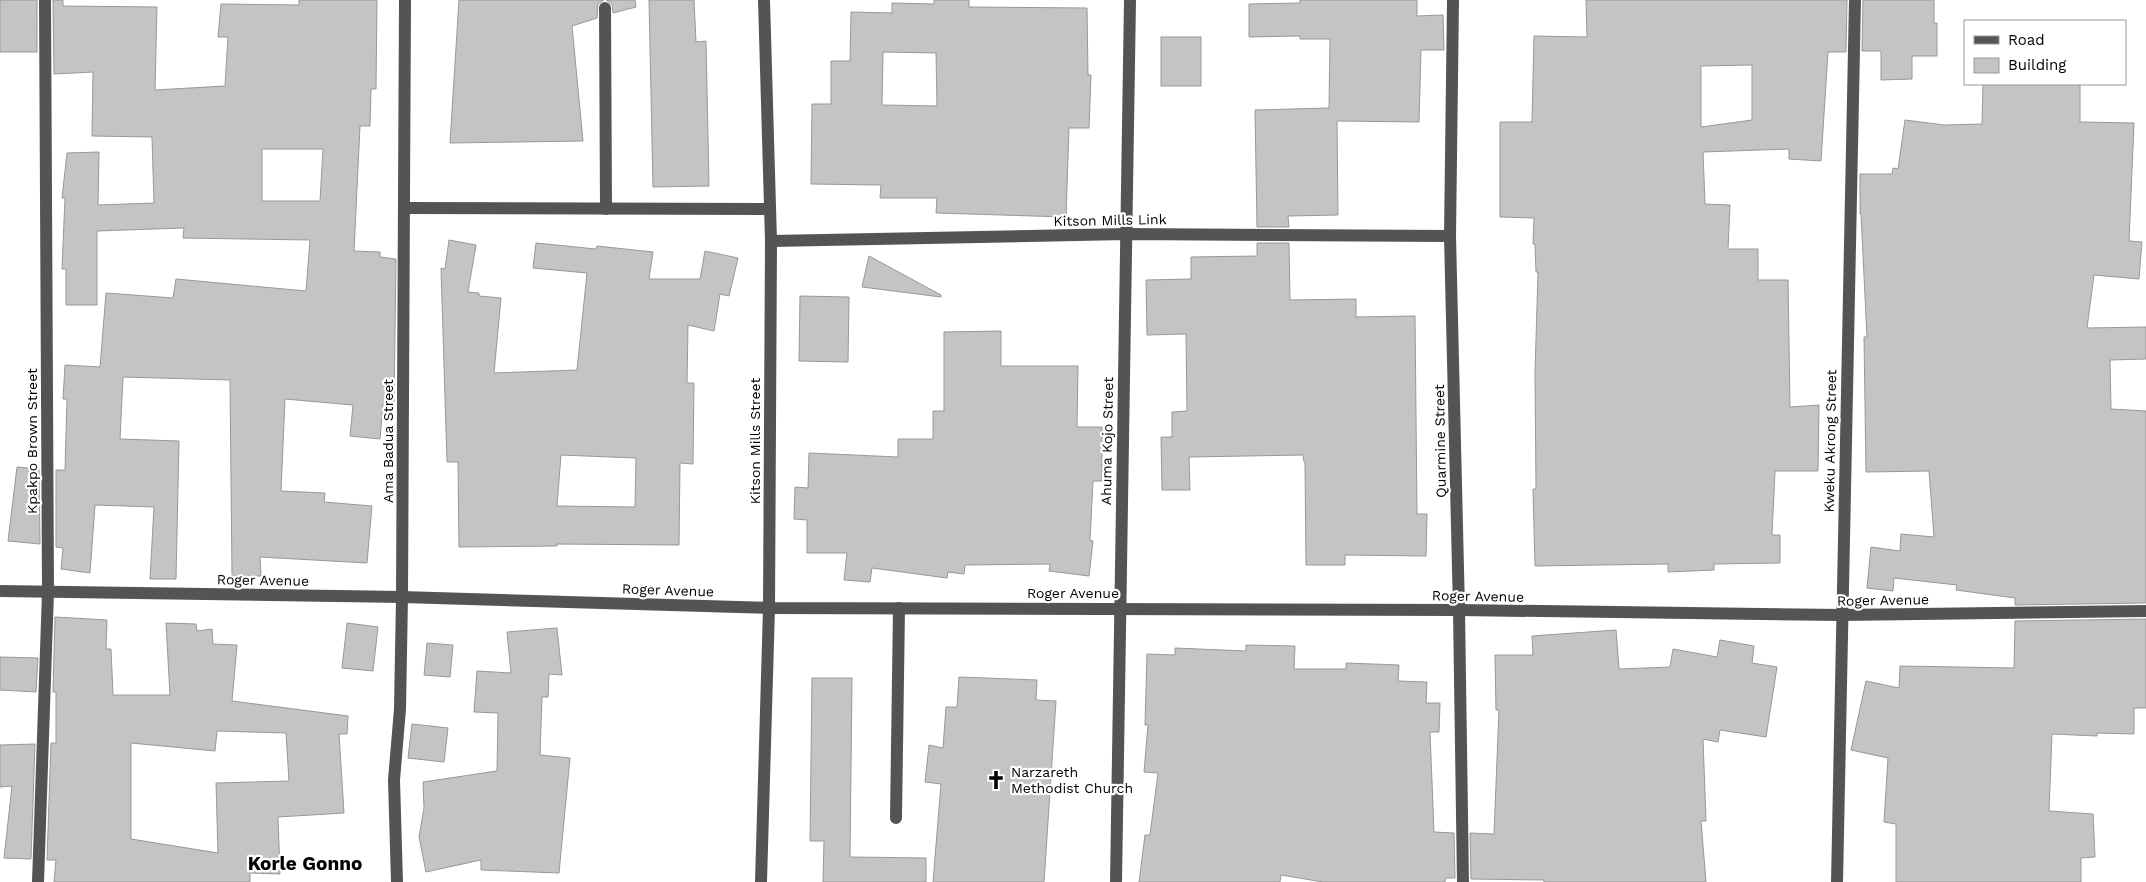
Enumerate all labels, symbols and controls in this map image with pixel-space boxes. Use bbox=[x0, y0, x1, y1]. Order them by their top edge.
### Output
legend bbox=[1964, 20, 2126, 85]
text: Road bbox=[2008, 31, 2045, 49]
text: Building bbox=[2008, 56, 2066, 74]
street label: Kitson Mills Link bbox=[1053, 211, 1167, 229]
street label: Kpakpo Brown Street bbox=[24, 368, 40, 514]
street label: Kweku Akrong Street bbox=[1821, 369, 1839, 513]
street label: Ahuma Kojo Street bbox=[1098, 377, 1116, 505]
street label: Kitson Mills Street bbox=[747, 378, 763, 504]
street label: Ama Badua Street bbox=[380, 379, 396, 503]
street label: Quarmine Street bbox=[1431, 384, 1449, 498]
street label: Roger Avenue bbox=[217, 571, 309, 589]
street label: Roger Avenue bbox=[622, 580, 714, 600]
street label: Roger Avenue bbox=[1027, 585, 1119, 601]
street label: Roger Avenue bbox=[1432, 587, 1524, 605]
street label: Roger Avenue bbox=[1837, 591, 1929, 609]
place label: Narzareth Methodist Church bbox=[1011, 764, 1133, 796]
church icon: Narzareth Methodist Church bbox=[985, 769, 1007, 791]
district label: Korle Gonno bbox=[248, 852, 362, 875]

